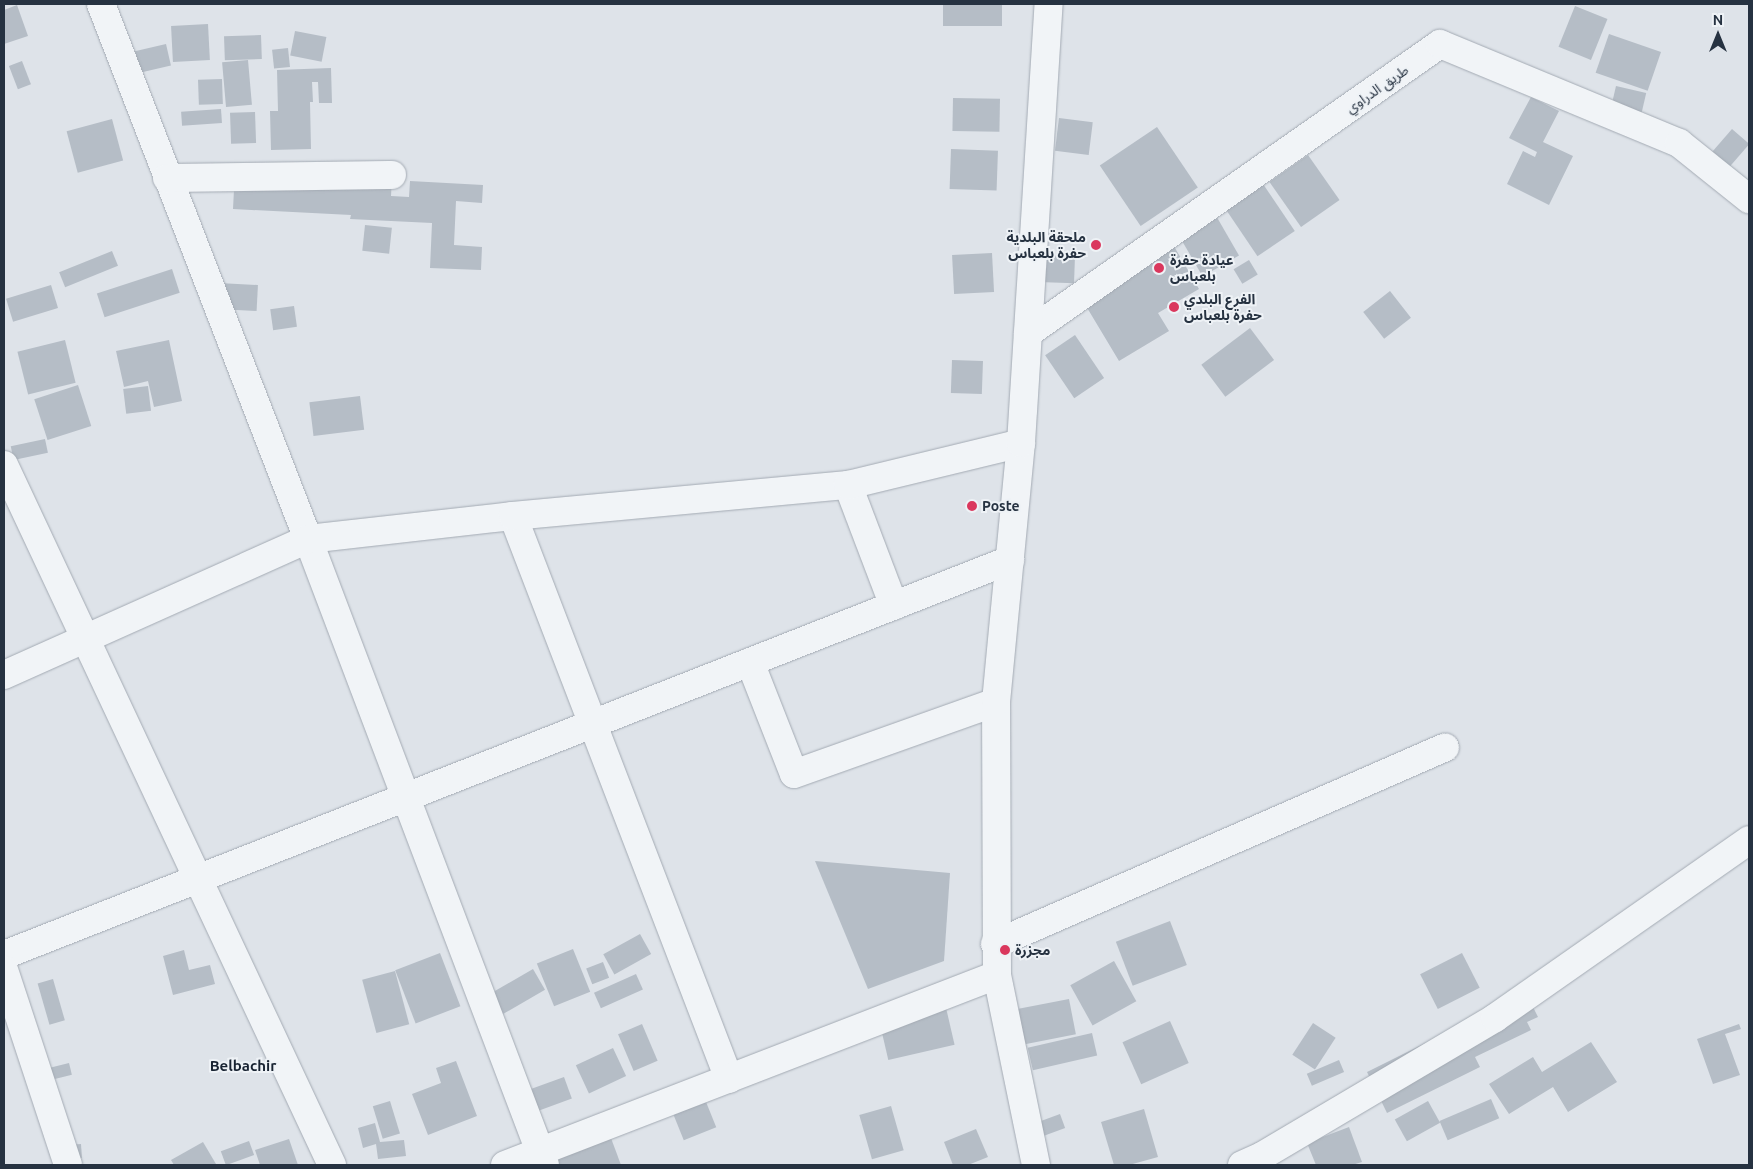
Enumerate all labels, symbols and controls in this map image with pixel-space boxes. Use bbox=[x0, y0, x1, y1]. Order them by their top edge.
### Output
north arrow bbox=[1693, 10, 1743, 60]
text: N bbox=[1713, 12, 1723, 28]
street label: طريق الدراوي bbox=[1342, 61, 1412, 117]
place label: ملحقة البلدية حفرة بلعباس bbox=[1006, 229, 1086, 262]
marker: ملحقة البلدية حفرة بلعباس bbox=[1090, 239, 1102, 251]
place label: عيادة حفرة بلعباس bbox=[1170, 252, 1234, 284]
marker: عيادة حفرة بلعباس bbox=[1152, 261, 1166, 275]
place label: الفرع البلدي حفرة بلعباس bbox=[1184, 291, 1262, 324]
marker: الفرع البلدي حفرة بلعباس bbox=[1168, 301, 1180, 313]
place label: Poste bbox=[982, 498, 1020, 514]
marker: Poste bbox=[966, 500, 978, 512]
place label: مجزرة bbox=[1015, 942, 1050, 958]
marker: مجزرة bbox=[999, 944, 1011, 956]
district label: Belbachir bbox=[210, 1057, 276, 1075]

